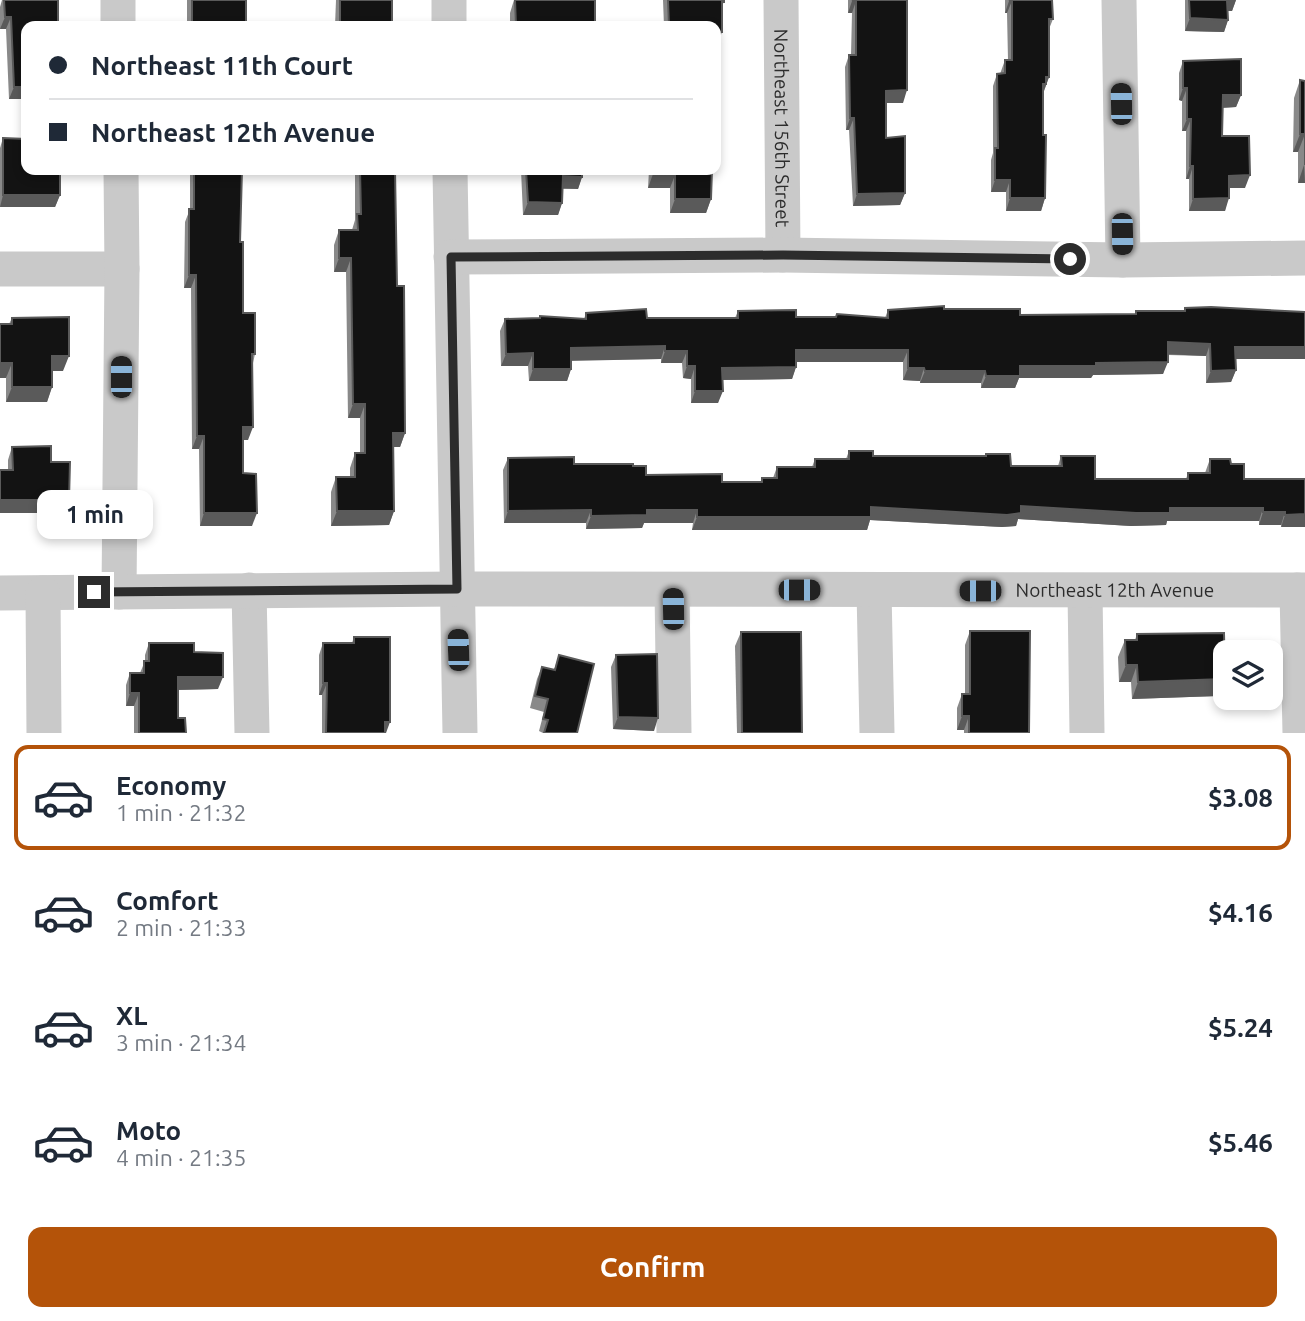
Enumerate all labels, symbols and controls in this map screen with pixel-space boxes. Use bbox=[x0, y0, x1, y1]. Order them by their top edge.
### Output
street label: Northeast 156th Street bbox=[770, 29, 794, 228]
text: Northeast 11th Court bbox=[91, 51, 353, 80]
car bbox=[1111, 83, 1132, 125]
text: Northeast 12th Avenue bbox=[91, 118, 375, 147]
car bbox=[1112, 213, 1133, 255]
route start bbox=[1054, 243, 1086, 275]
car bbox=[111, 356, 132, 398]
callout: 1 min bbox=[36, 490, 152, 540]
text: 1 min bbox=[66, 502, 124, 527]
route end bbox=[78, 576, 110, 608]
street label: Northeast 12th Avenue bbox=[1016, 579, 1214, 601]
car bbox=[779, 580, 821, 601]
car bbox=[960, 581, 1002, 602]
car bbox=[663, 588, 684, 630]
car bbox=[447, 629, 470, 671]
map controls bbox=[1213, 640, 1283, 710]
button: layers bbox=[1213, 640, 1283, 710]
icon: car bbox=[32, 766, 95, 829]
text: Economy bbox=[116, 771, 226, 800]
text: $3.08 bbox=[1208, 783, 1273, 812]
text: 1 min · 21:32 bbox=[116, 800, 247, 825]
icon: car bbox=[32, 881, 95, 944]
text: Comfort bbox=[116, 886, 219, 915]
text: $4.16 bbox=[1208, 898, 1273, 927]
text: 2 min · 21:33 bbox=[116, 915, 247, 940]
icon: car bbox=[32, 996, 95, 1059]
text: XL bbox=[116, 1001, 147, 1030]
text: $5.24 bbox=[1208, 1013, 1273, 1042]
text: 3 min · 21:34 bbox=[116, 1030, 247, 1055]
icon: car bbox=[32, 1111, 95, 1174]
text: Moto bbox=[116, 1116, 181, 1145]
text: $5.46 bbox=[1208, 1128, 1273, 1157]
text: 4 min · 21:35 bbox=[116, 1145, 247, 1170]
button: Confirm bbox=[28, 1227, 1277, 1307]

